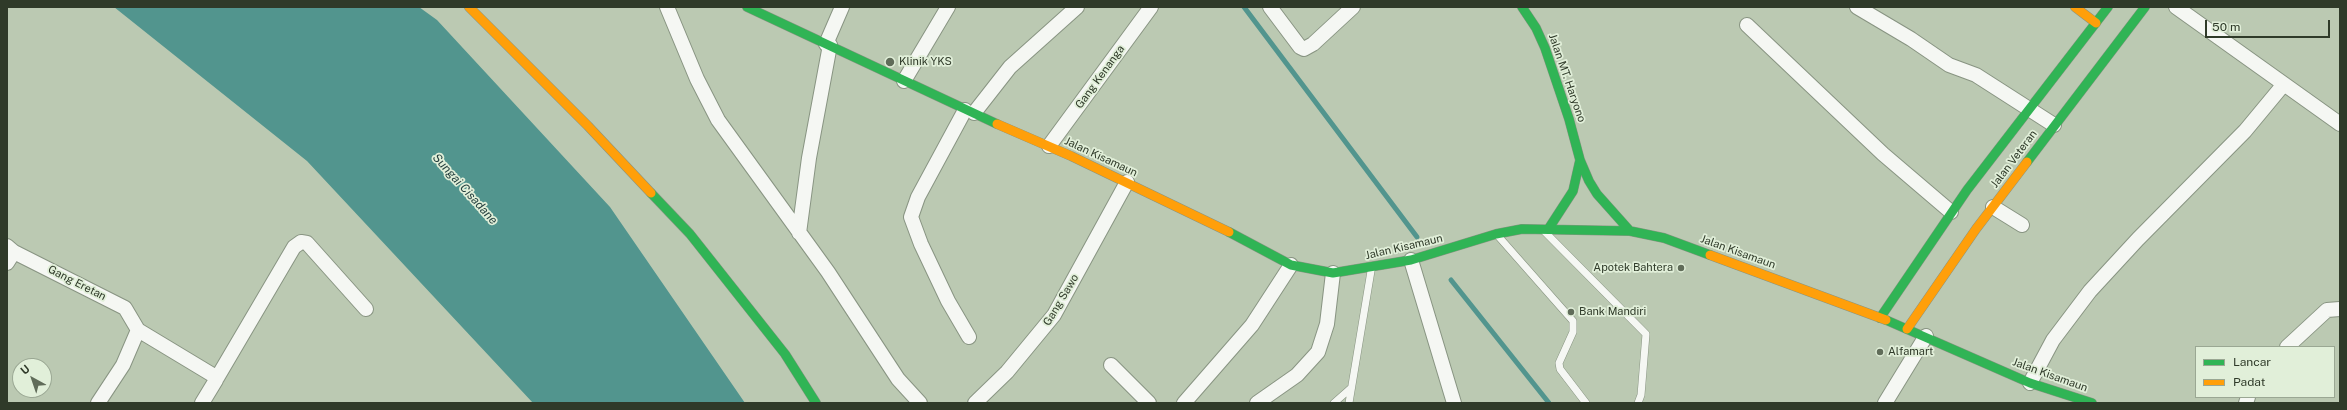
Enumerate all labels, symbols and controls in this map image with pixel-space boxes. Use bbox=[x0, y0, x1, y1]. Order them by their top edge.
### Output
scale bar bbox=[2207, 12, 2332, 38]
text: 50 m bbox=[2212, 20, 2240, 34]
street label: Jalan MT. Haryono bbox=[1546, 32, 1588, 124]
street label: Gang Kenanga bbox=[1073, 43, 1127, 111]
place label: Klinik YKS bbox=[899, 55, 952, 69]
marker: Klinik YKS bbox=[884, 56, 896, 68]
street label: Jalan Veteran bbox=[1988, 128, 2040, 190]
street label: Jalan Kisamaun bbox=[1062, 134, 1140, 180]
water label: Sungai Cisadane bbox=[429, 151, 501, 227]
street label: Jalan Kisamaun bbox=[1364, 232, 1444, 262]
street label: Jalan Kisamaun bbox=[1699, 232, 1777, 272]
place label: Apotek Bahtera bbox=[1593, 261, 1673, 275]
street label: Gang Eretan bbox=[46, 263, 108, 303]
marker: Apotek Bahtera bbox=[1676, 263, 1686, 273]
street label: Gang Sawo bbox=[1040, 272, 1082, 328]
place label: Bank Mandiri bbox=[1579, 305, 1646, 319]
marker: Bank Mandiri bbox=[1566, 307, 1576, 317]
place label: Alfamart bbox=[1888, 345, 1933, 359]
legend bbox=[2195, 346, 2335, 398]
marker: Alfamart bbox=[1875, 347, 1885, 357]
street label: Jalan Kisamaun bbox=[2011, 355, 2089, 395]
text: Lancar bbox=[2233, 355, 2271, 369]
north arrow bbox=[12, 358, 52, 398]
text: U bbox=[18, 362, 32, 377]
text: Padat bbox=[2233, 375, 2265, 389]

